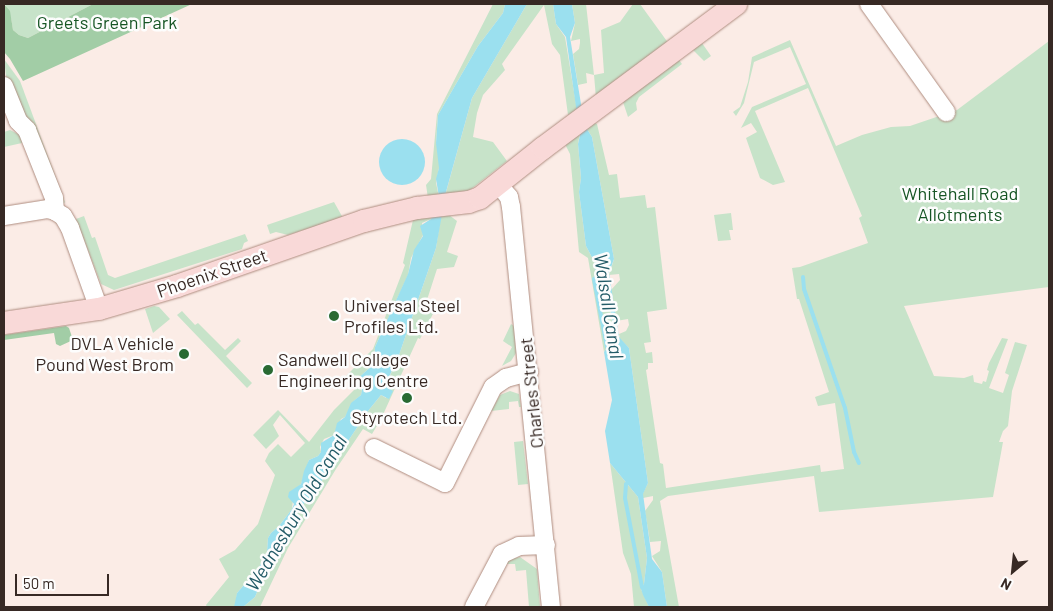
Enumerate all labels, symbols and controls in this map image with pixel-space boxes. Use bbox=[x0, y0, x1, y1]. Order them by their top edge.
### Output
park label: Greets Green Park bbox=[37, 11, 177, 33]
park label: Whitehall Road Allotments bbox=[902, 183, 1018, 225]
street label: Phoenix Street bbox=[154, 244, 270, 302]
water label: Walsall Canal bbox=[589, 252, 629, 360]
place label: Universal Steel Profiles Ltd. bbox=[344, 295, 460, 338]
marker: Universal Steel Profiles Ltd. bbox=[328, 310, 340, 322]
place label: DVLA Vehicle Pound West Brom bbox=[36, 333, 174, 376]
street label: Charles Street bbox=[514, 337, 548, 449]
marker: DVLA Vehicle Pound West Brom bbox=[178, 348, 190, 360]
place label: Sandwell College Engineering Centre bbox=[278, 349, 428, 392]
marker: Sandwell College Engineering Centre bbox=[262, 364, 274, 376]
marker: Styrotech Ltd. bbox=[401, 392, 413, 404]
place label: Styrotech Ltd. bbox=[351, 406, 463, 428]
water label: Wednesbury Old Canal bbox=[241, 431, 351, 595]
north arrow bbox=[988, 546, 1038, 596]
scale bar bbox=[18, 564, 111, 596]
text: 50 m bbox=[23, 574, 55, 592]
text: N bbox=[998, 575, 1014, 594]

